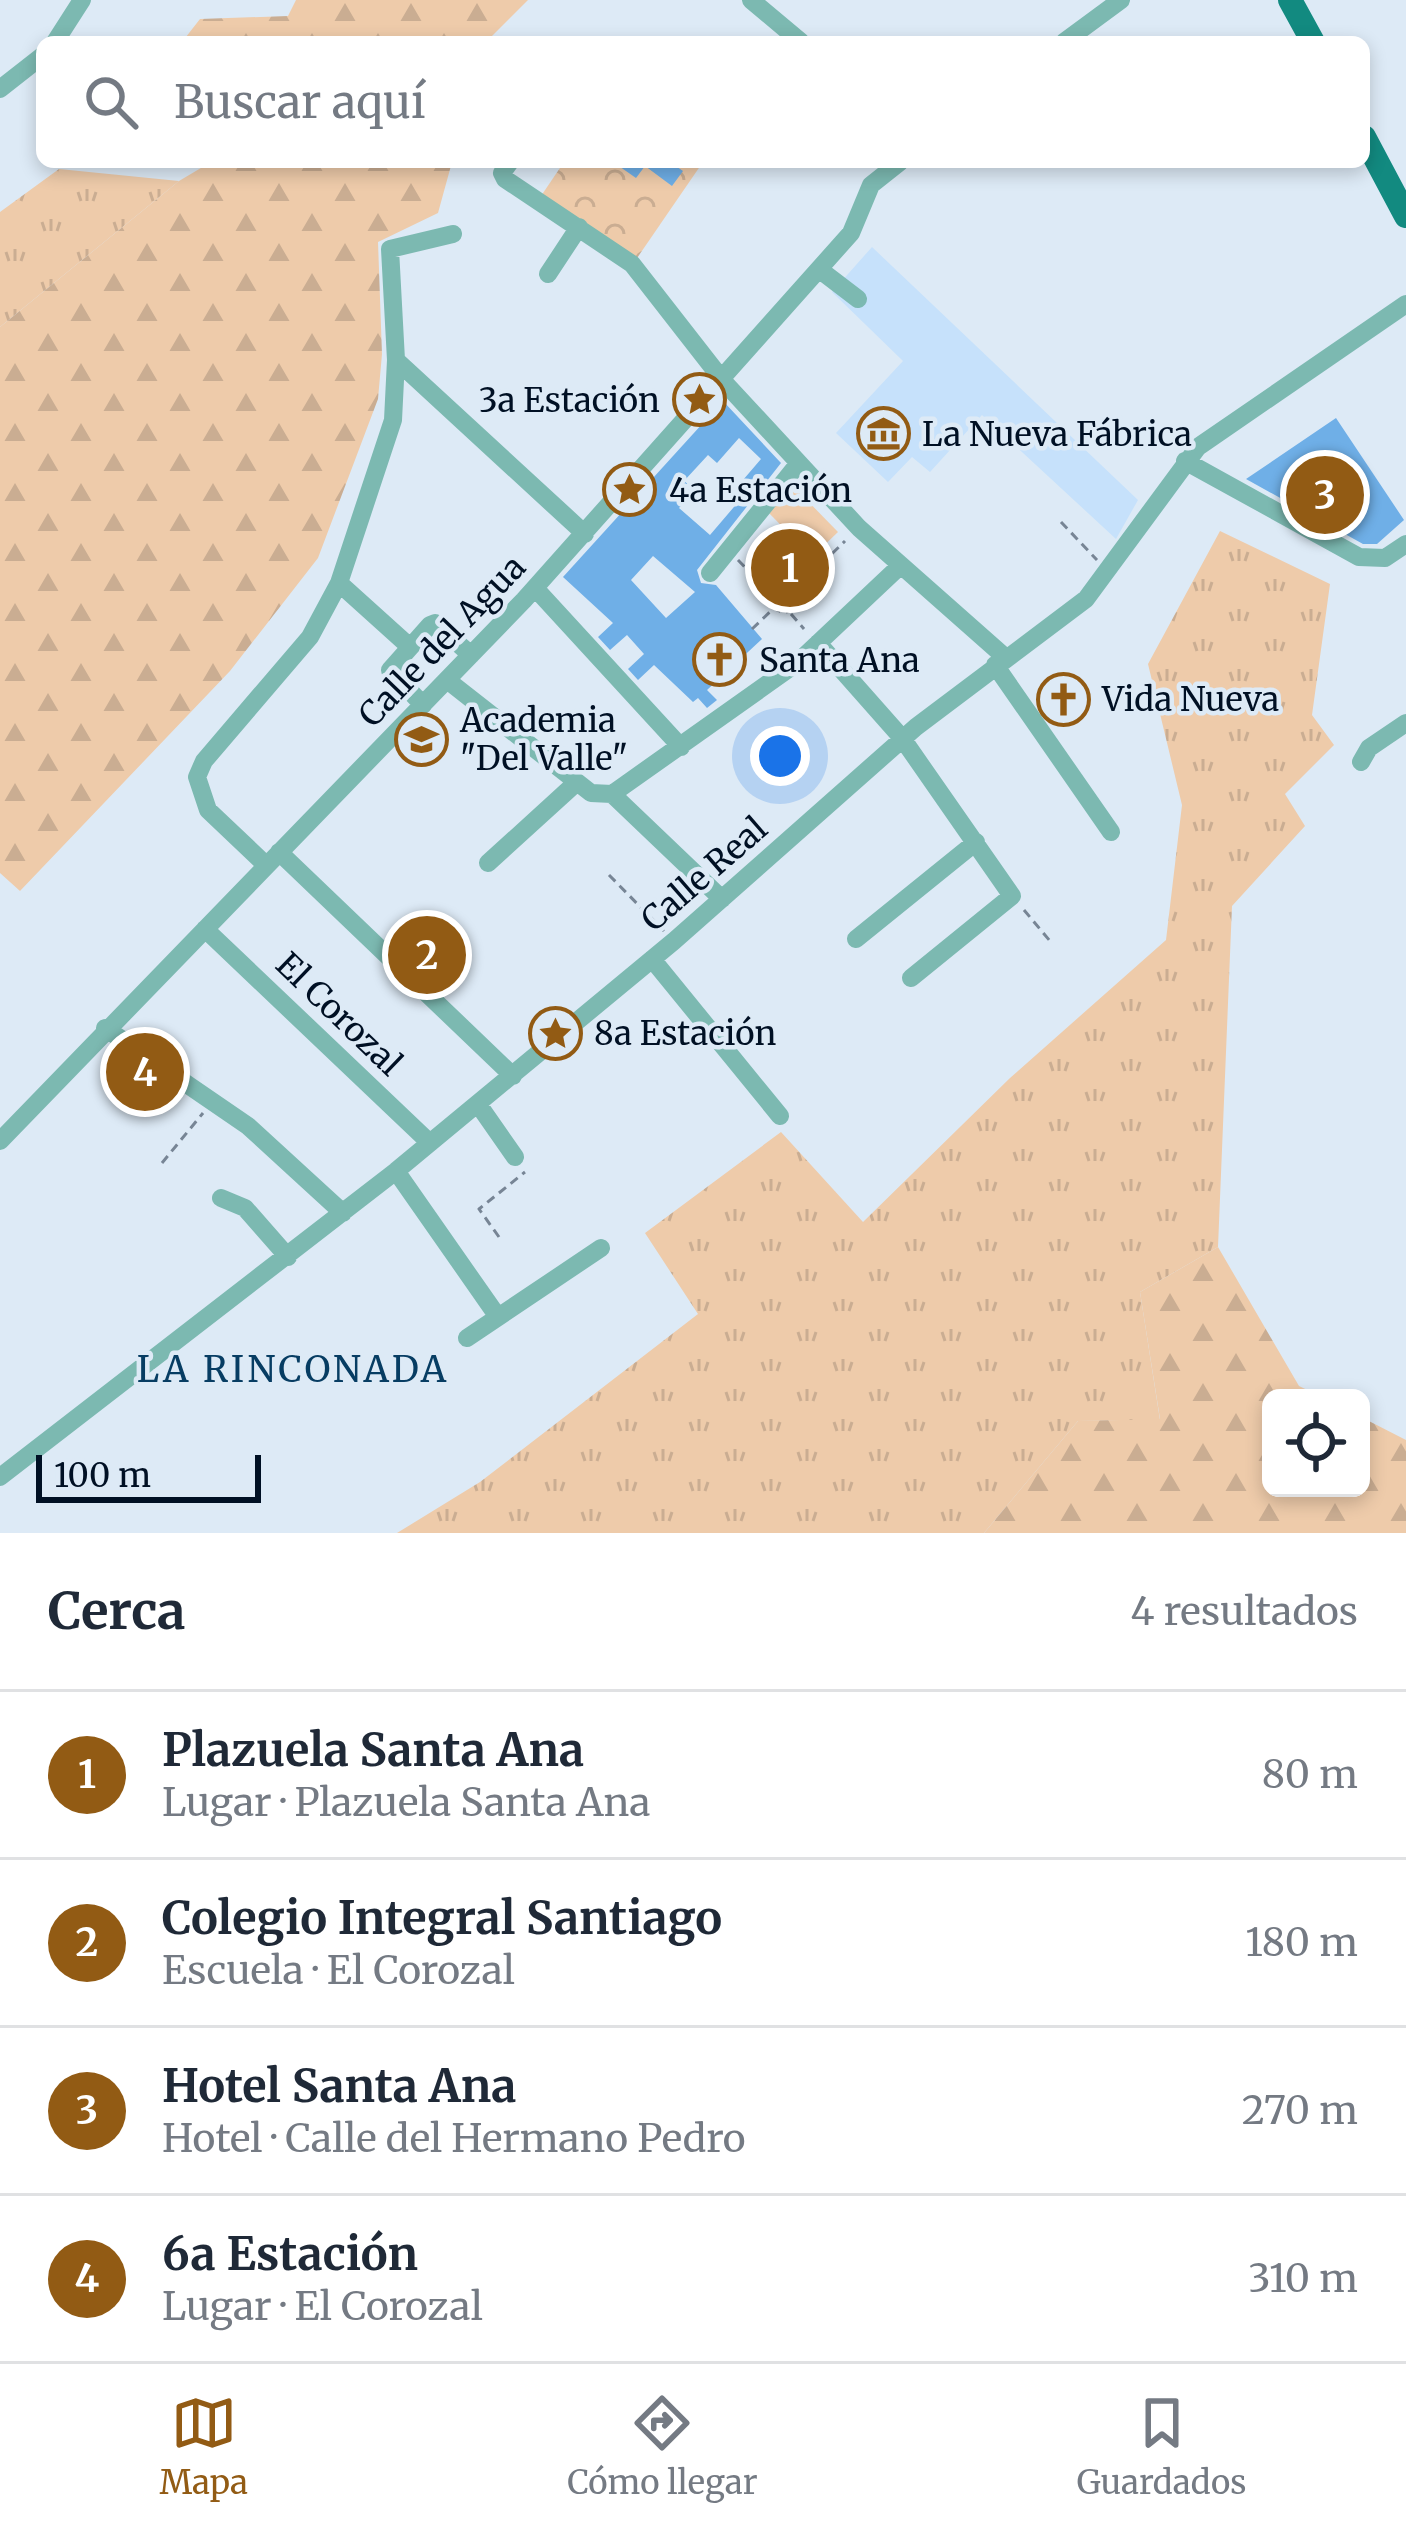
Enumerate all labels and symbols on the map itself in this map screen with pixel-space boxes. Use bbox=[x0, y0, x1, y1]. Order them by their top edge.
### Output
place icon: 3a Estación bbox=[671, 372, 727, 428]
place label: 3a Estación bbox=[479, 380, 660, 421]
museum icon: La Nueva Fábrica bbox=[855, 406, 911, 462]
place label: La Nueva Fábrica bbox=[922, 414, 1192, 455]
pin: 3 bbox=[1286, 450, 1364, 540]
place icon: 4a Estación bbox=[602, 462, 658, 518]
place label: 4a Estación bbox=[669, 470, 852, 511]
pin: 1 bbox=[751, 523, 829, 613]
street label: Calle del Agua bbox=[350, 547, 534, 735]
church icon: Santa Ana bbox=[692, 632, 748, 688]
place label: Santa Ana bbox=[759, 640, 920, 681]
church icon: Vida Nueva bbox=[1035, 671, 1091, 727]
place label: Vida Nueva bbox=[1101, 679, 1279, 720]
place label: Academia "Del Valle" bbox=[459, 700, 628, 779]
school or university icon: Academia "Del Valle" bbox=[393, 711, 449, 767]
your location bbox=[750, 726, 810, 786]
street label: Calle Real bbox=[633, 808, 775, 940]
pin: 2 bbox=[388, 910, 466, 1000]
street label: El Corozal bbox=[267, 944, 411, 1084]
place icon: 8a Estación bbox=[527, 1005, 583, 1061]
place label: 8a Estación bbox=[594, 1013, 777, 1054]
pin: 4 bbox=[106, 1027, 184, 1117]
district label: LA RINCONADA bbox=[137, 1347, 449, 1392]
scale bar bbox=[36, 1449, 261, 1502]

